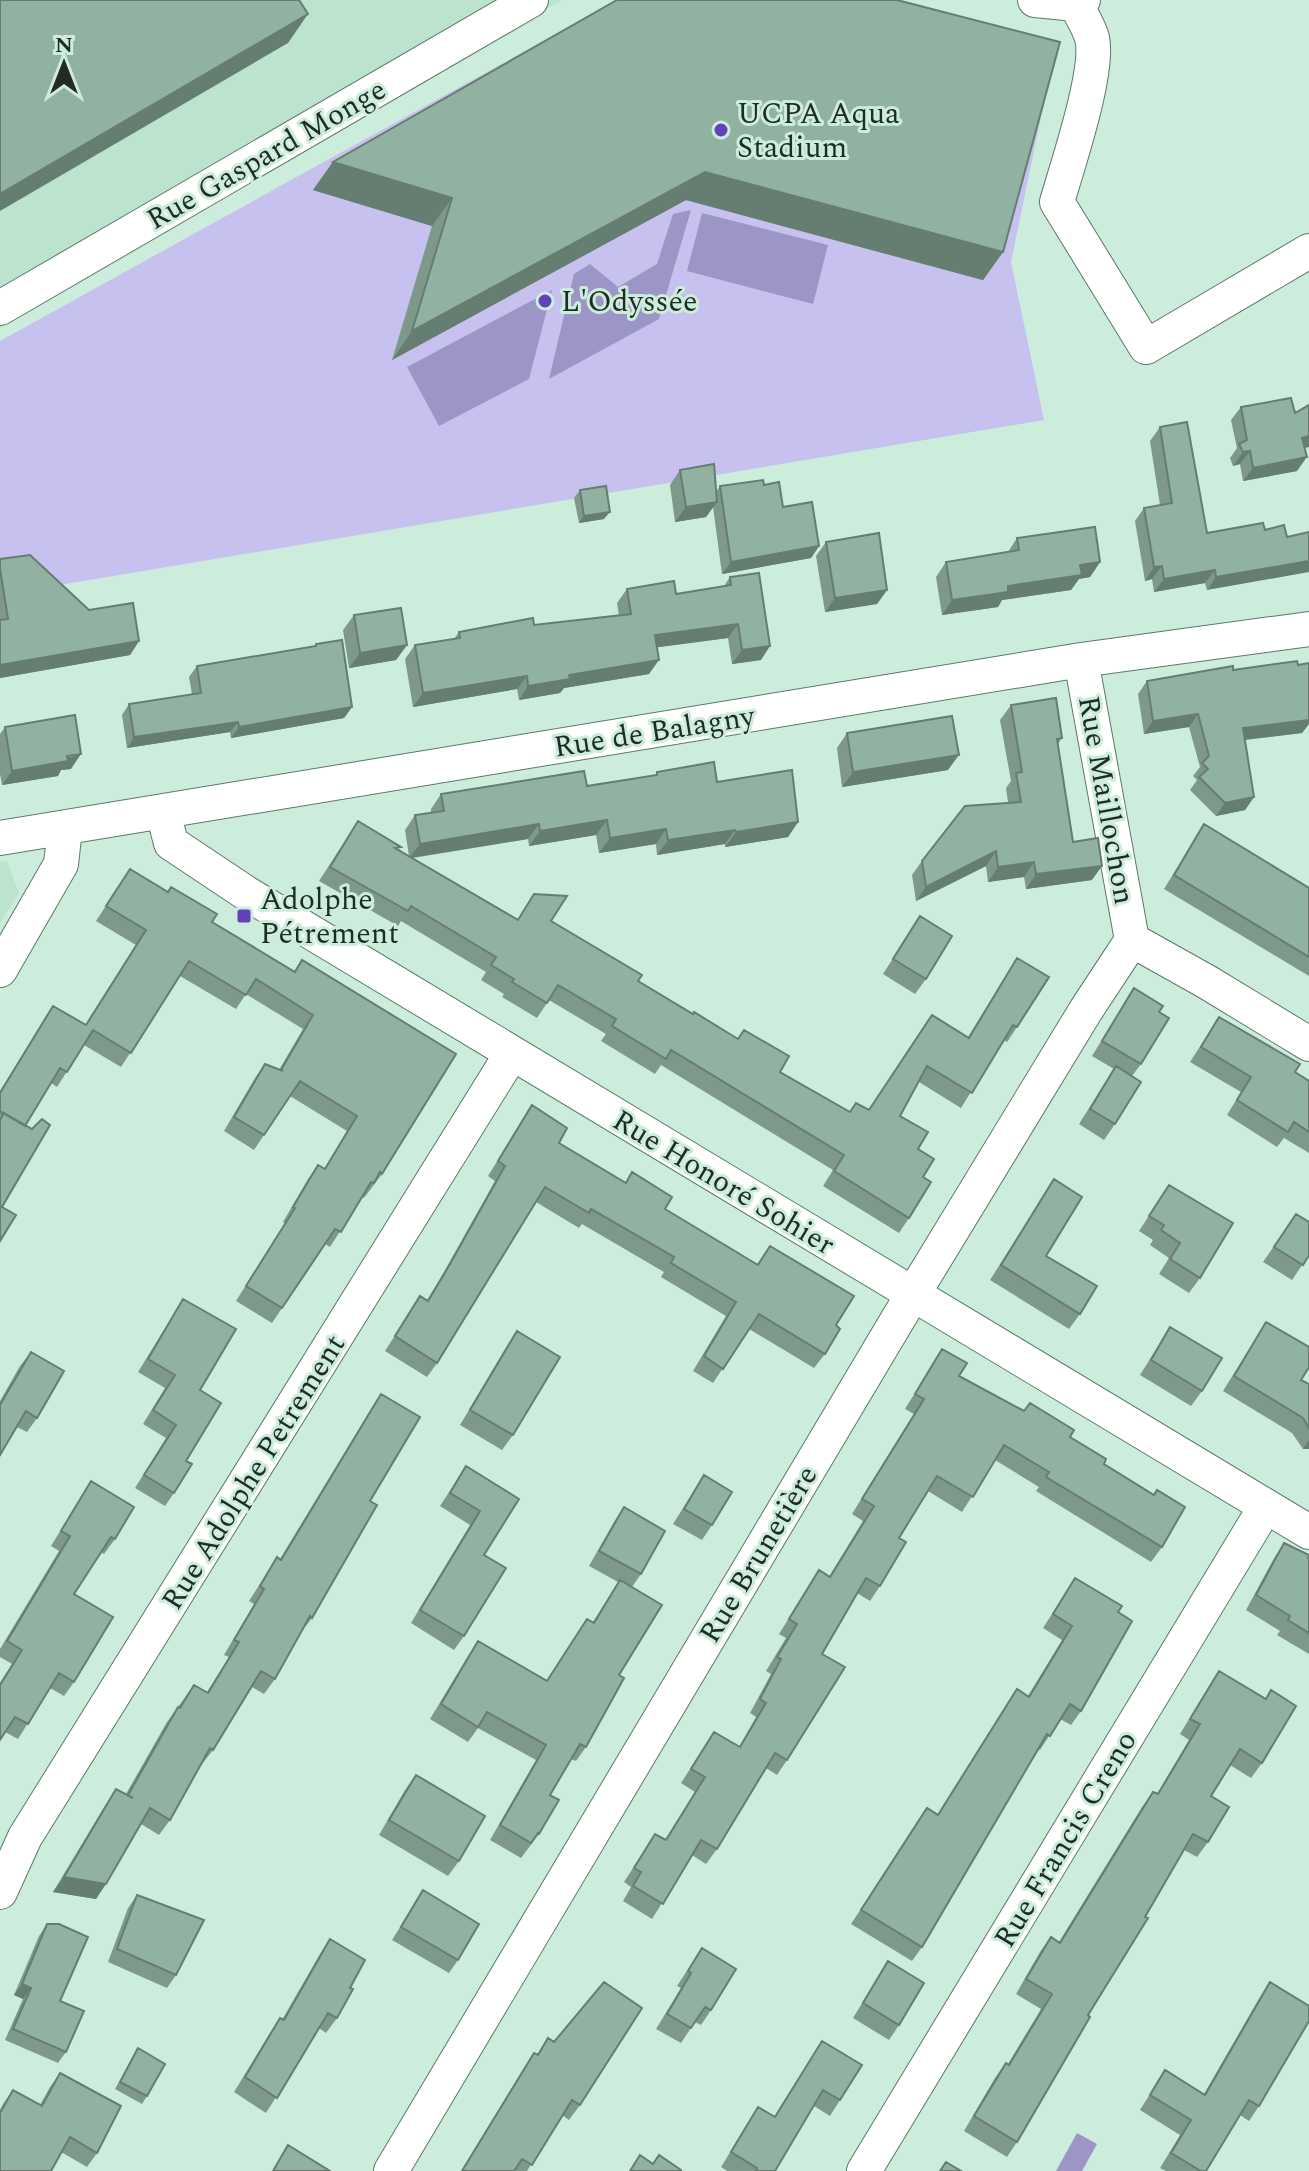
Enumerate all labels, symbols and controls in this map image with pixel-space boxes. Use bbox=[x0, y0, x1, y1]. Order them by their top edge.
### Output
north arrow bbox=[24, 24, 104, 104]
text: N bbox=[55, 29, 73, 62]
street label: Rue Gaspard Monge bbox=[138, 67, 395, 242]
place label: UCPA Aqua Stadium bbox=[737, 91, 900, 171]
marker: UCPA Aqua Stadium bbox=[712, 121, 730, 139]
place label: L'Odyssée bbox=[561, 279, 698, 325]
marker: L'Odyssée bbox=[536, 292, 554, 310]
street label: Rue Maillochon bbox=[1065, 692, 1147, 908]
street label: Rue de Balagny bbox=[550, 693, 759, 771]
place label: Adolphe Pétrement bbox=[260, 877, 399, 957]
marker: Adolphe Pétrement bbox=[235, 907, 253, 925]
street label: Rue Honoré Sohier bbox=[603, 1098, 844, 1268]
street label: Rue Adolphe Petrement bbox=[150, 1326, 358, 1619]
street label: Rue Brunetière bbox=[688, 1457, 830, 1652]
street label: Rue Francis Creno bbox=[983, 1722, 1149, 1957]

